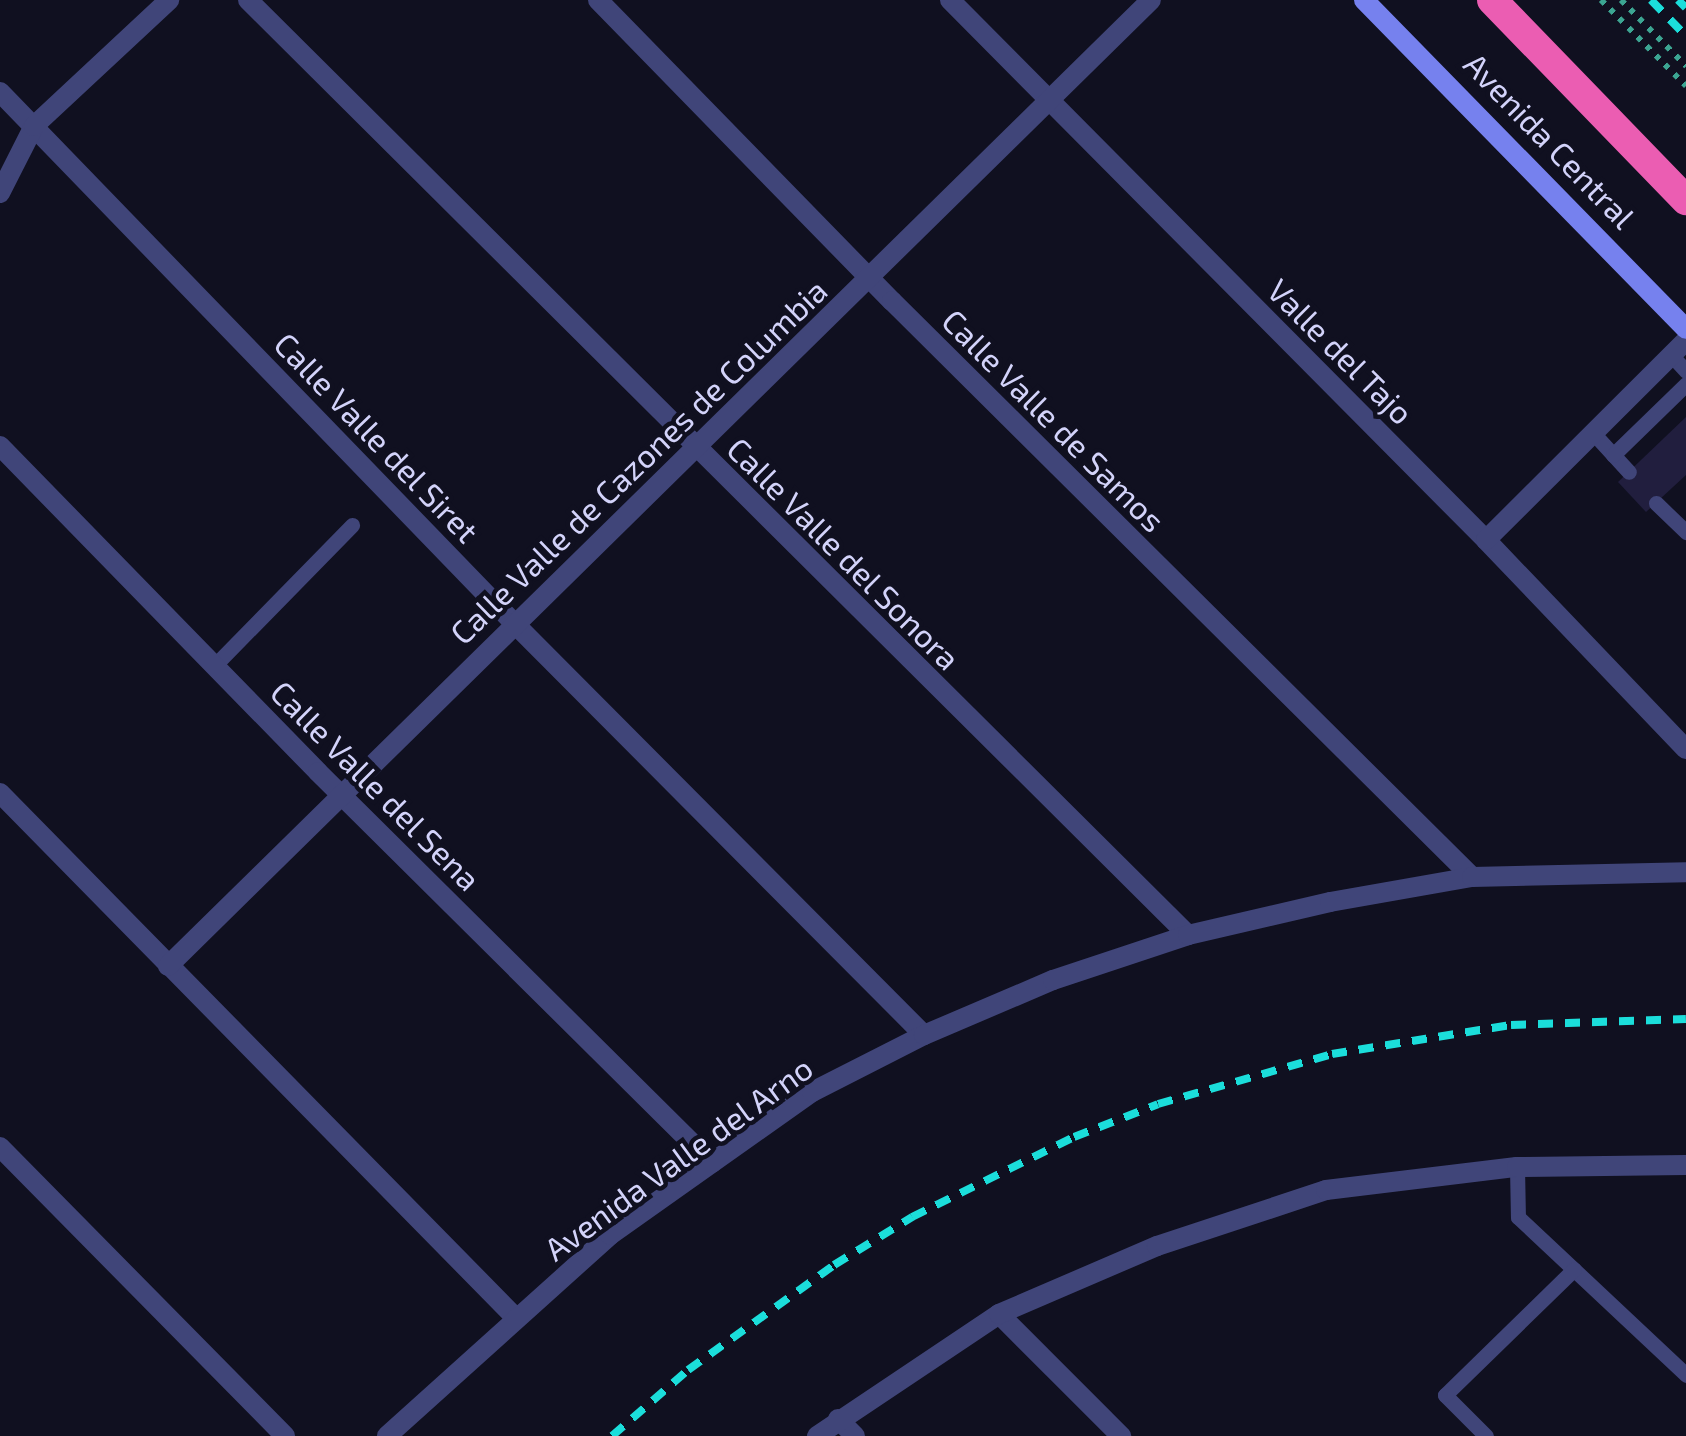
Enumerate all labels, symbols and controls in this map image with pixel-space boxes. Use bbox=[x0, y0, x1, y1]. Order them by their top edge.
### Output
street label: Avenida Central bbox=[1457, 44, 1643, 236]
street label: Calle Valle de Cazones de Columbia bbox=[441, 270, 835, 652]
street label: Valle del Tajo bbox=[1260, 270, 1422, 432]
street label: Calle Valle de Samos bbox=[935, 301, 1173, 539]
street label: Calle Valle del Siret bbox=[266, 324, 488, 550]
street label: Calle Valle del Sonora bbox=[719, 428, 969, 678]
street label: Calle Valle del Sena bbox=[263, 672, 489, 898]
street label: Avenida Valle del Arno bbox=[536, 1047, 820, 1269]

